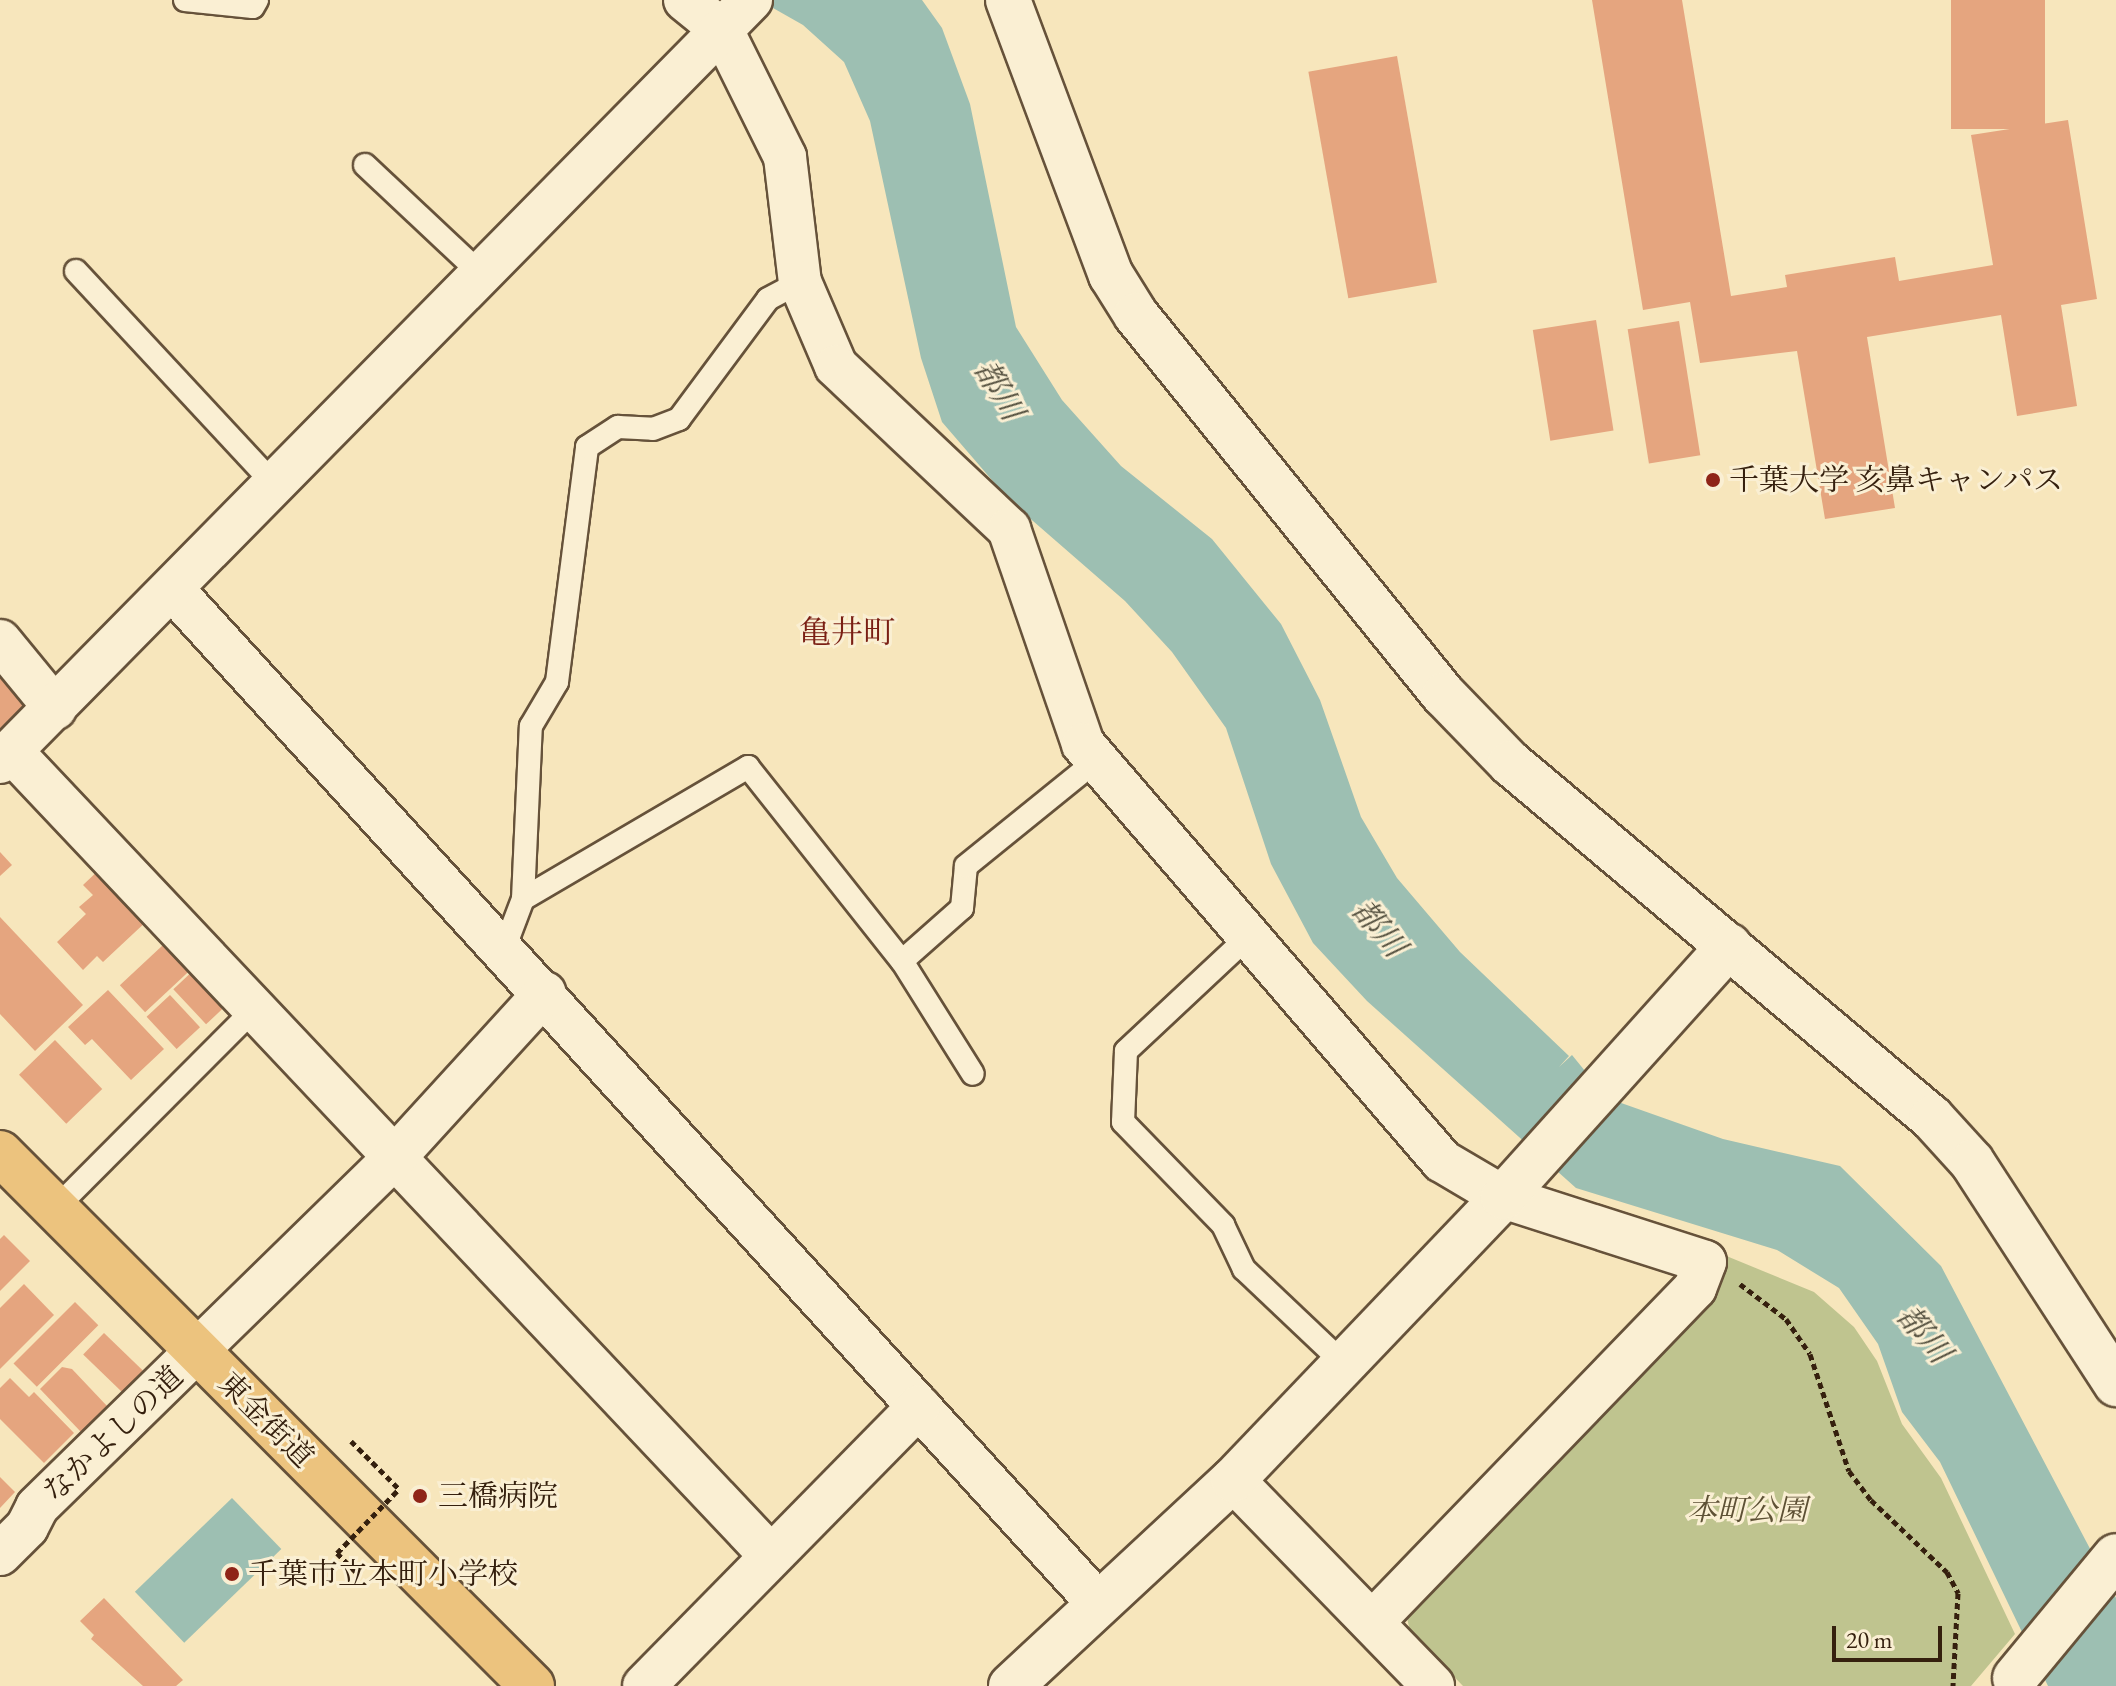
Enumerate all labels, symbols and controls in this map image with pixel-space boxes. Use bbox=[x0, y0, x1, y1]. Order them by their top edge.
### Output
water label: 都川 bbox=[966, 353, 1032, 427]
place label: 千葉大学 亥鼻キャンパス bbox=[1729, 462, 2065, 498]
marker: 千葉大学 亥鼻キャンパス bbox=[1704, 471, 1722, 489]
district label: 亀井町 bbox=[799, 613, 895, 651]
water label: 都川 bbox=[1344, 891, 1414, 965]
water label: 都川 bbox=[1889, 1297, 1959, 1371]
street label: なかよしの道 bbox=[36, 1359, 190, 1509]
street label: 東金街道 bbox=[211, 1365, 321, 1475]
place label: 三橋病院 bbox=[438, 1478, 558, 1514]
marker: 三橋病院 bbox=[409, 1485, 431, 1507]
park label: 本町公園 bbox=[1687, 1492, 1807, 1528]
place label: 千葉市立本町小学校 bbox=[248, 1556, 518, 1592]
marker: 千葉市立本町小学校 bbox=[223, 1565, 241, 1583]
scale bar bbox=[1836, 1610, 1946, 1660]
text: 20 m bbox=[1846, 1624, 1893, 1655]

